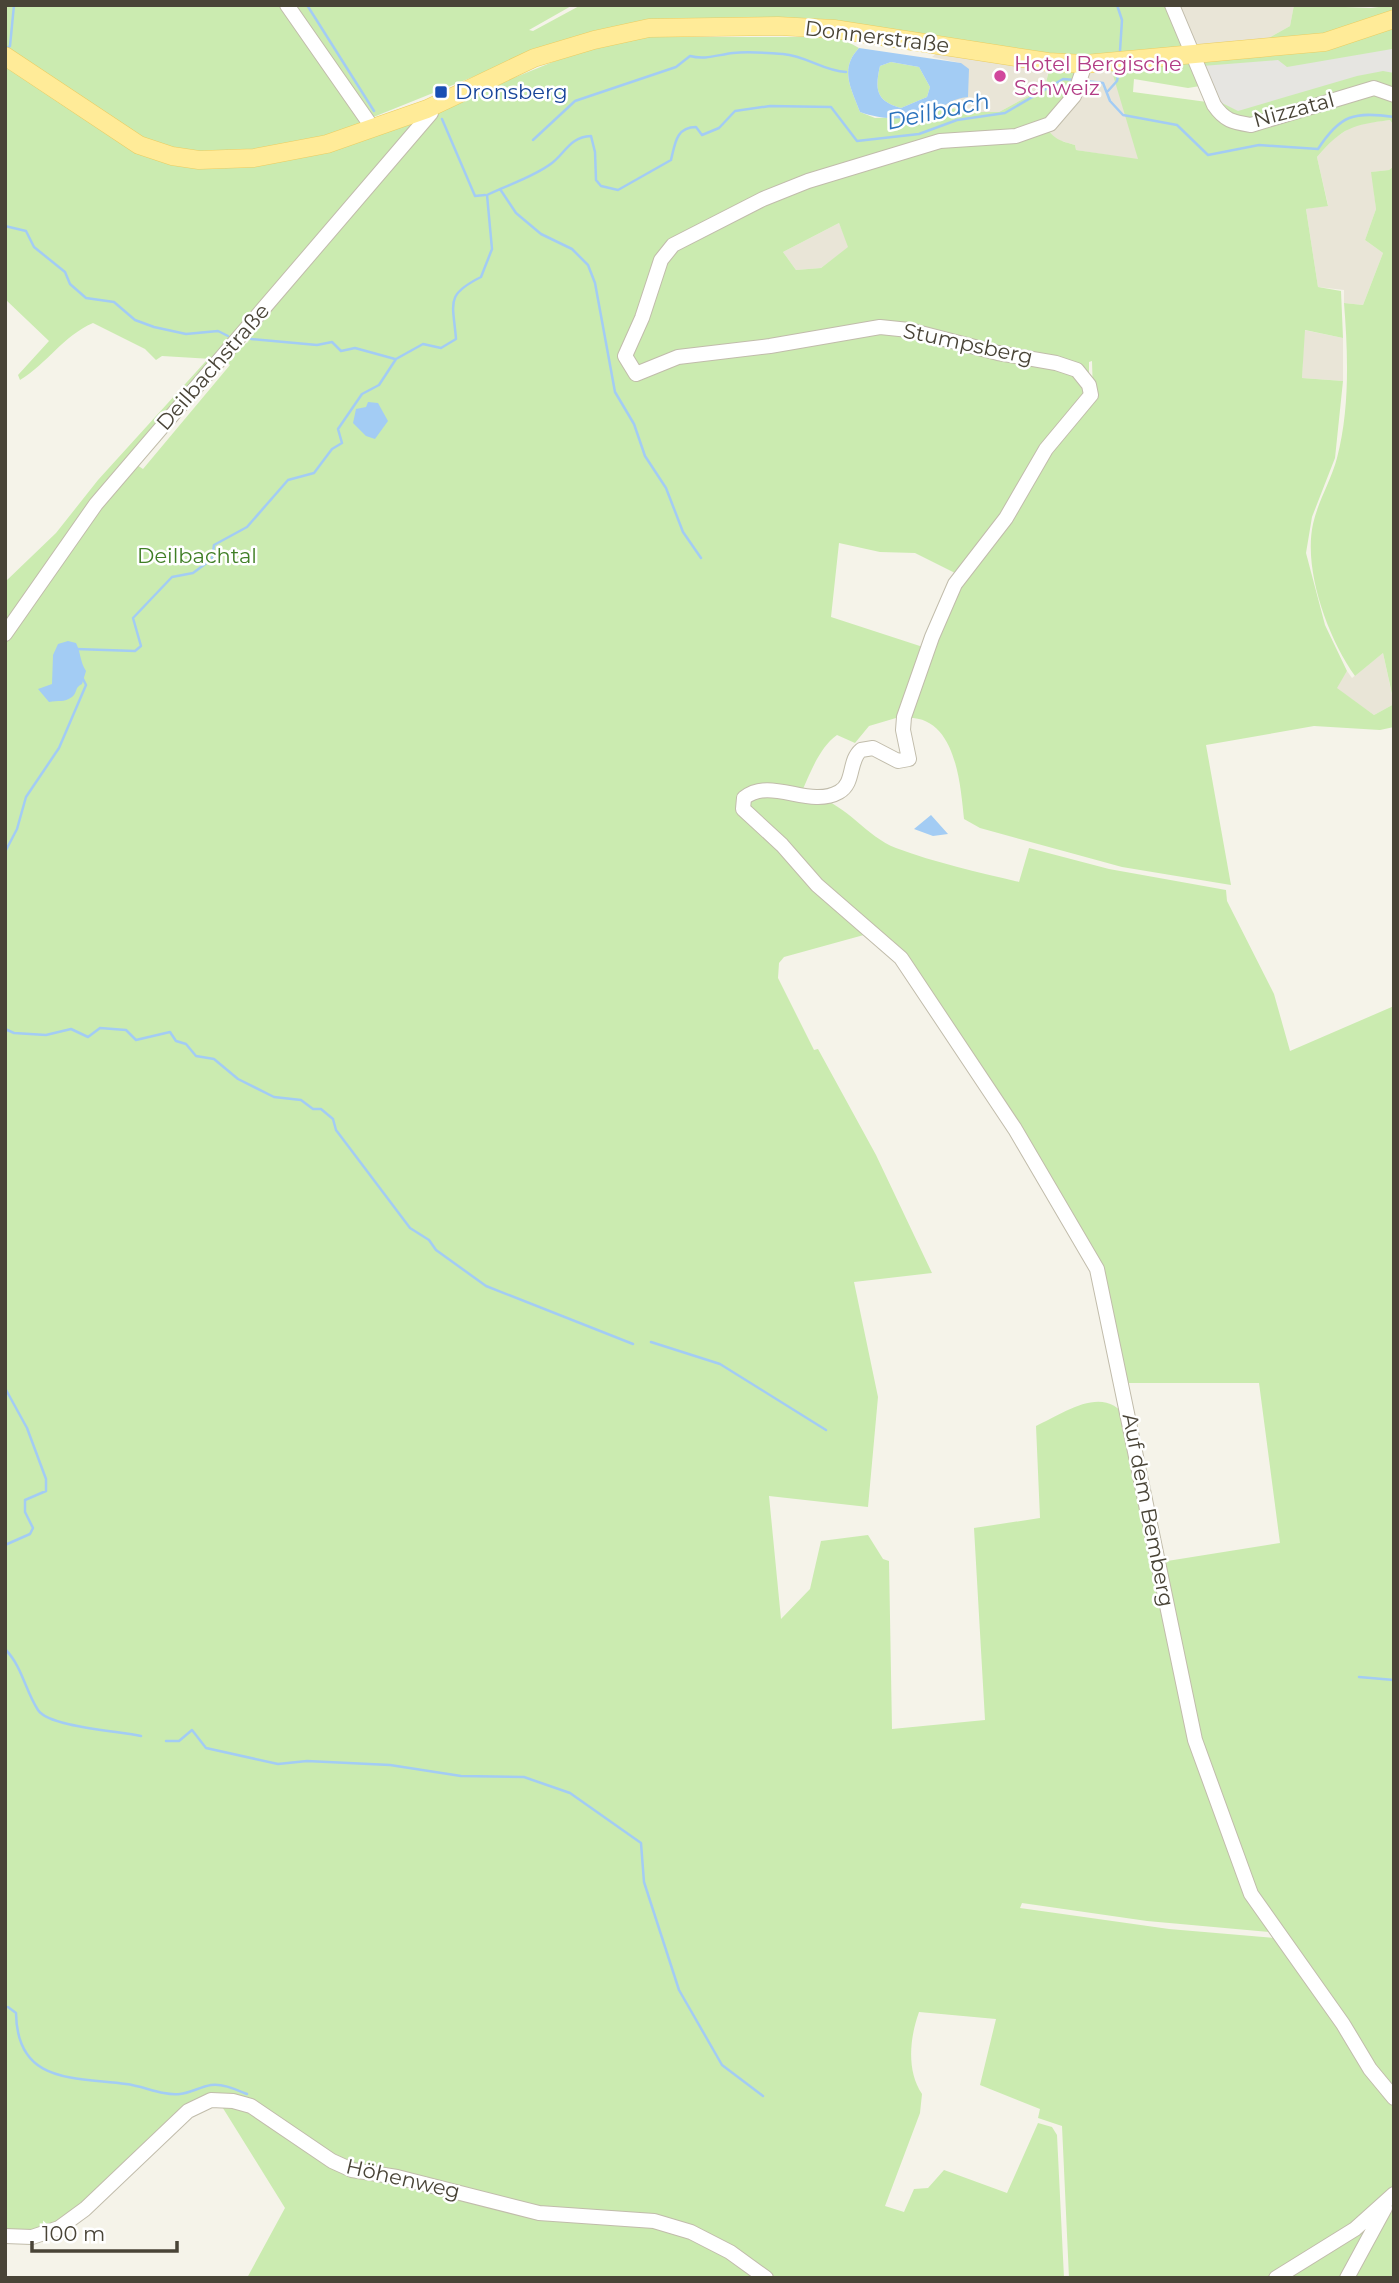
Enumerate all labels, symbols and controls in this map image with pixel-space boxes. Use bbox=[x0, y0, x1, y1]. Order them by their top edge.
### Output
street label: Donnerstraße bbox=[803, 15, 951, 58]
place label: Hotel Bergische Schweiz bbox=[1014, 51, 1182, 100]
marker: Hotel Bergische Schweiz bbox=[992, 68, 1008, 84]
place label: Dronsberg bbox=[455, 79, 568, 104]
marker: Dronsberg bbox=[433, 84, 449, 100]
water label: Deilbach bbox=[884, 86, 992, 136]
street label: Nizzatal bbox=[1251, 87, 1337, 132]
street label: Deilbachstraße bbox=[151, 298, 274, 435]
street label: Stumpsberg bbox=[901, 318, 1035, 369]
park label: Deilbachtal bbox=[137, 543, 257, 568]
street label: Auf dem Bemberg bbox=[1117, 1411, 1180, 1609]
street label: Höhenweg bbox=[344, 2153, 463, 2204]
scale bar bbox=[32, 2210, 177, 2254]
text: 100 m bbox=[42, 2221, 105, 2246]

